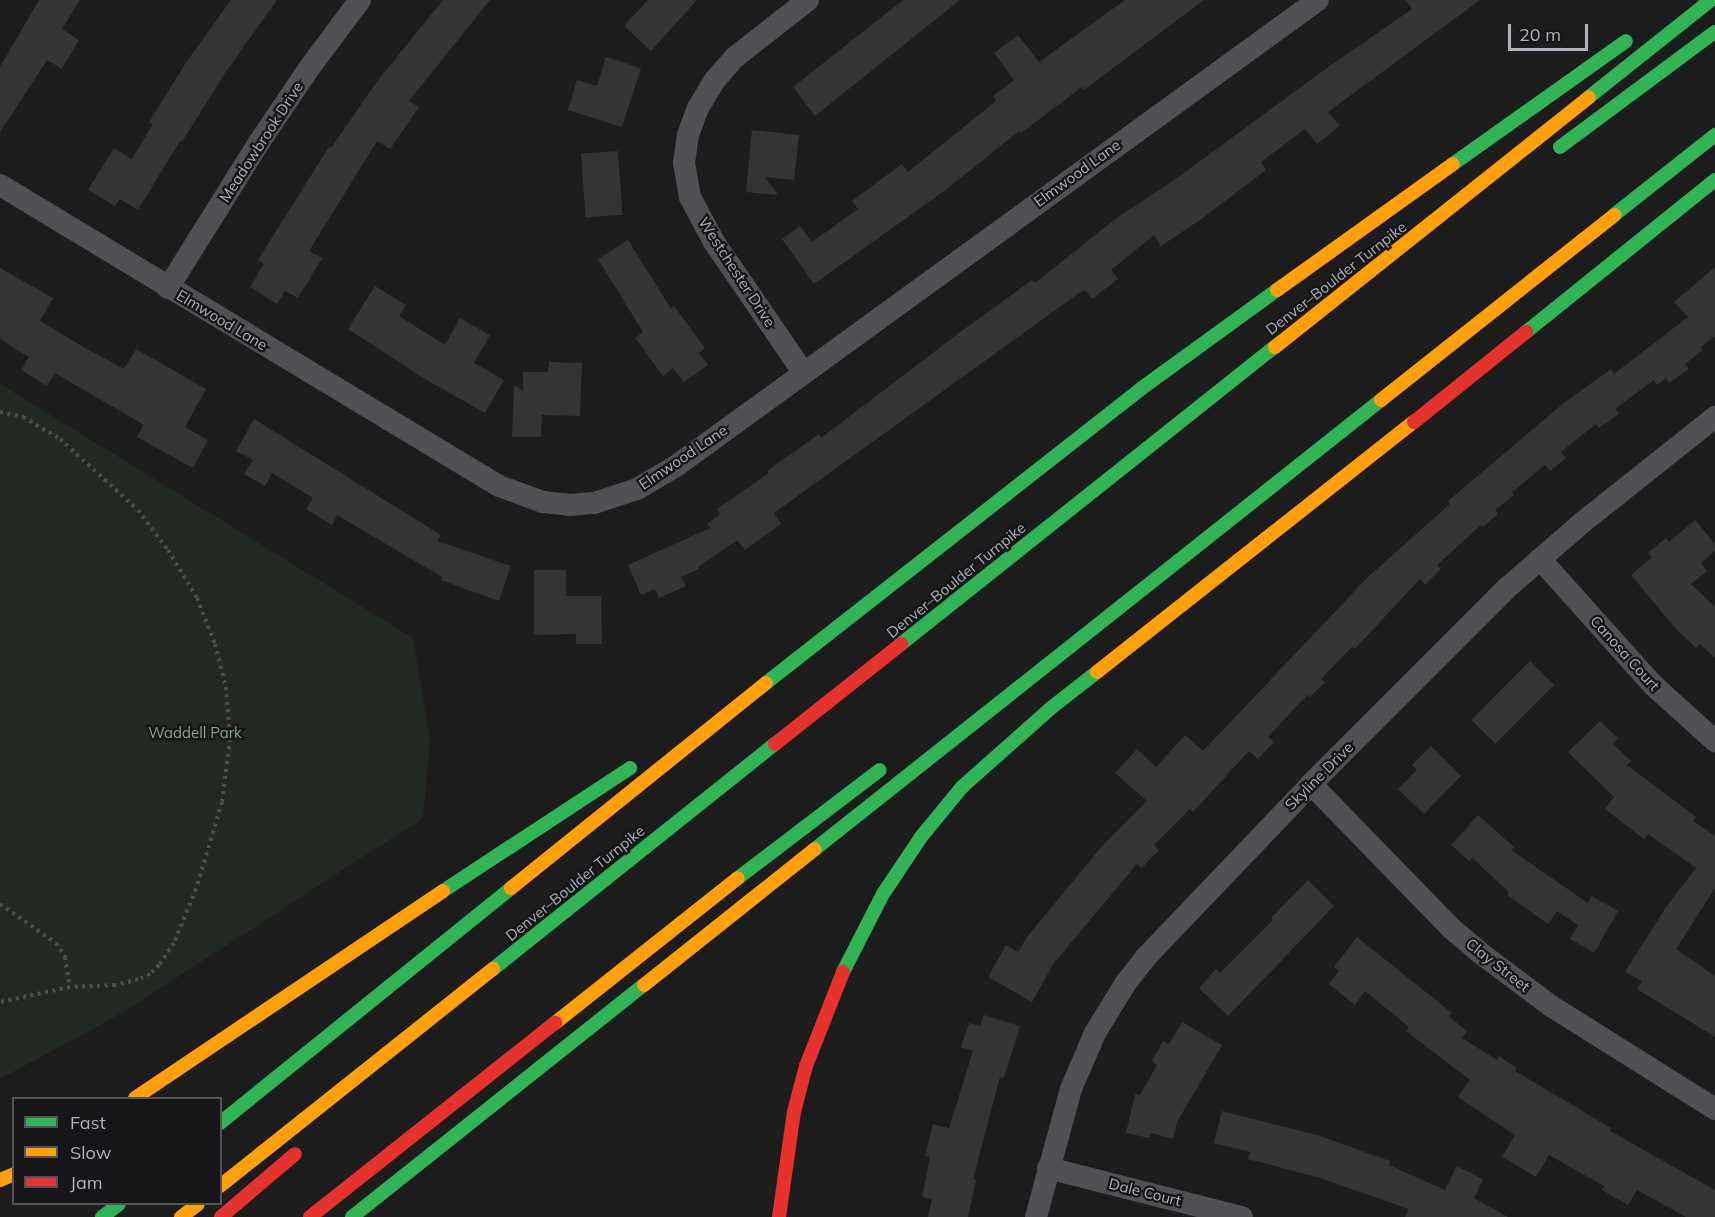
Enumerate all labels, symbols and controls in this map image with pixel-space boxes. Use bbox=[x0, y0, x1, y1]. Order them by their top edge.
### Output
scale bar bbox=[1511, 12, 1590, 50]
text: 20 m bbox=[1519, 23, 1561, 46]
street label: Meadowbrook Drive bbox=[215, 78, 307, 206]
street label: Elmwood Lane bbox=[1030, 136, 1124, 210]
street label: Westchester Drive bbox=[695, 214, 779, 330]
street label: Denver–Boulder Turnpike bbox=[1262, 218, 1410, 338]
street label: Elmwood Lane bbox=[173, 286, 271, 354]
street label: Elmwood Lane bbox=[635, 421, 731, 493]
street label: Denver–Boulder Turnpike bbox=[883, 518, 1029, 642]
street label: Canosa Court bbox=[1587, 612, 1663, 694]
park label: Waddell Park bbox=[148, 724, 242, 742]
street label: Skyline Drive bbox=[1281, 738, 1357, 814]
street label: Denver–Boulder Turnpike bbox=[502, 821, 648, 945]
street label: Clay Street bbox=[1462, 934, 1534, 996]
legend bbox=[12, 1097, 222, 1205]
text: Fast bbox=[70, 1111, 106, 1134]
text: Slow bbox=[70, 1141, 111, 1164]
text: Jam bbox=[70, 1171, 103, 1194]
street label: Dale Court bbox=[1107, 1174, 1183, 1210]

